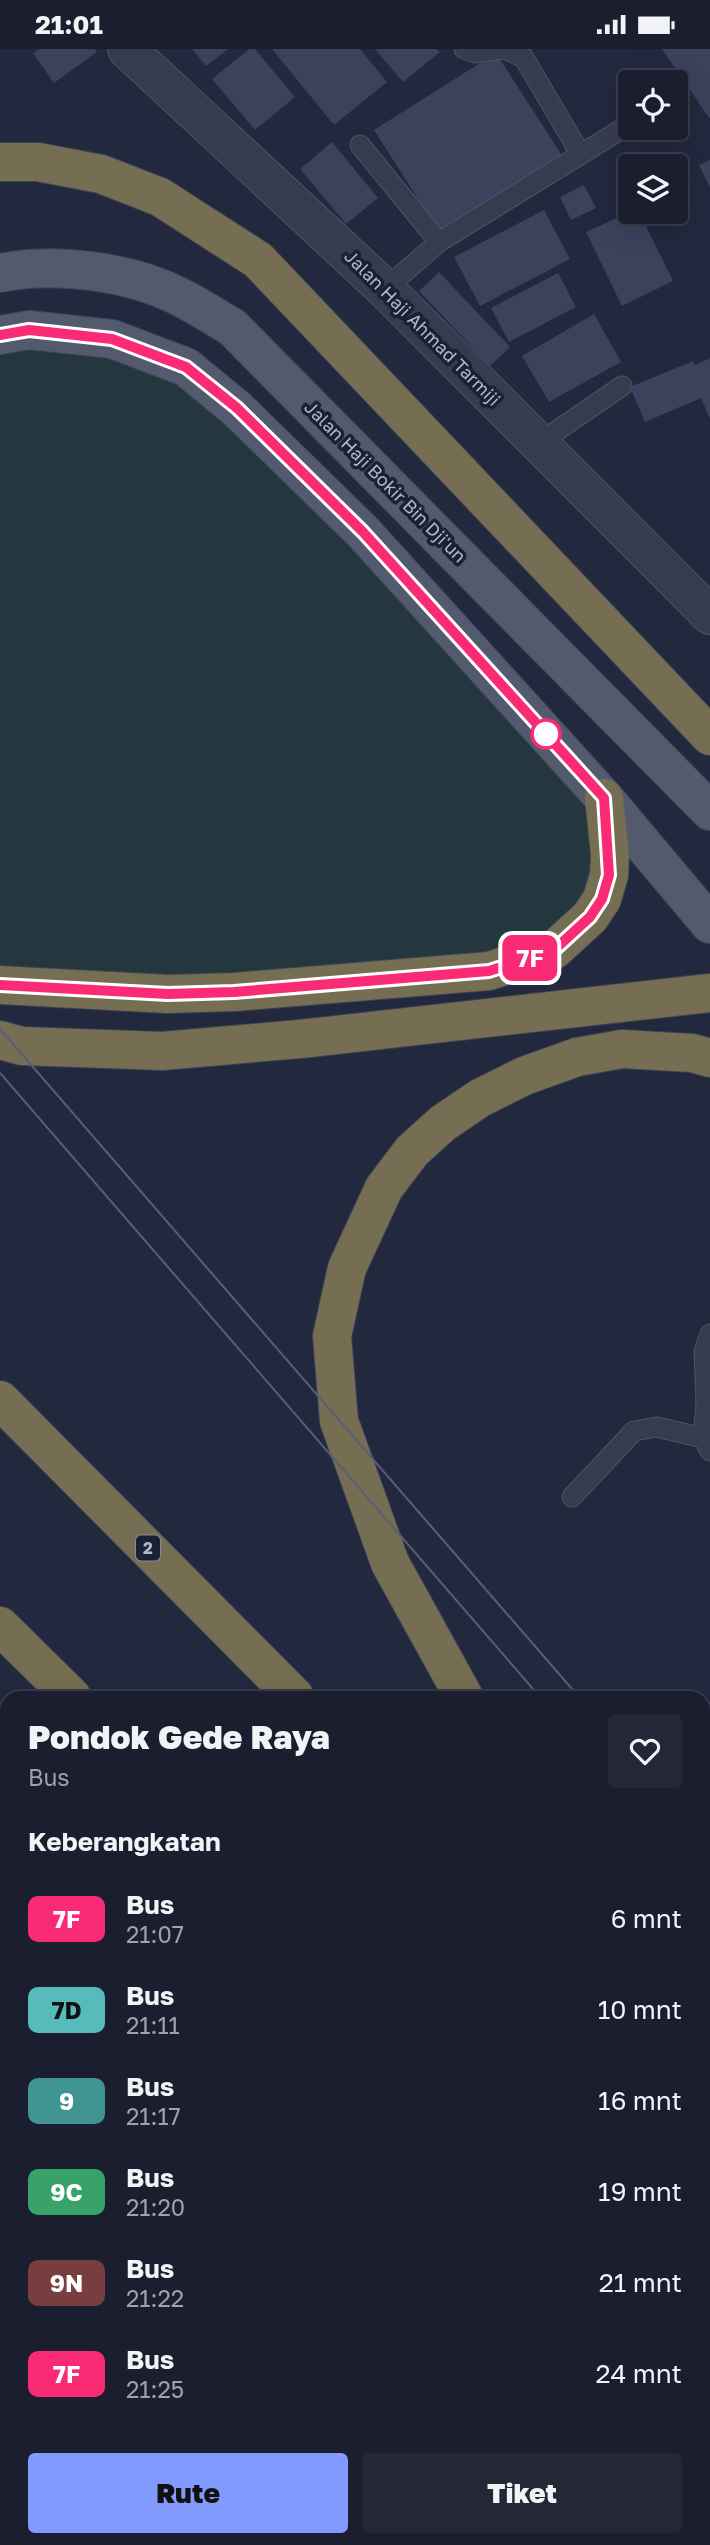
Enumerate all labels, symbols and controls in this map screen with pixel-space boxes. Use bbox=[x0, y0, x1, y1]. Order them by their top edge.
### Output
text: 21:01 bbox=[35, 9, 103, 40]
map controls bbox=[618, 70, 688, 224]
button: locate bbox=[618, 70, 688, 140]
button: layers bbox=[618, 154, 688, 224]
street label: Jalan Haji Ahmad Tarmiji bbox=[340, 245, 505, 410]
street label: Jalan Haji Bokir Bin Dji'un bbox=[300, 396, 471, 567]
unlabelled marker bbox=[531, 719, 561, 749]
line badge: 7F bbox=[498, 935, 562, 981]
text: 7F bbox=[516, 943, 544, 972]
road number: 2 bbox=[136, 1535, 160, 1561]
button: heart bbox=[608, 1714, 682, 1788]
text: Pondok Gede Raya bbox=[28, 1717, 330, 1756]
text: Bus bbox=[28, 1763, 70, 1791]
text: Keberangkatan bbox=[28, 1826, 221, 1857]
text: Bus bbox=[126, 1889, 174, 1920]
text: 6 mnt bbox=[611, 1903, 682, 1934]
text: 7F bbox=[53, 1904, 80, 1933]
text: 21:07 bbox=[126, 1920, 184, 1948]
text: Bus bbox=[126, 1980, 174, 2011]
text: 10 mnt bbox=[598, 1994, 682, 2025]
text: 7D bbox=[51, 1995, 82, 2024]
text: 21:11 bbox=[126, 2011, 180, 2039]
text: Bus bbox=[126, 2071, 174, 2102]
text: 16 mnt bbox=[598, 2085, 682, 2116]
text: 9 bbox=[59, 2086, 74, 2115]
text: 21:17 bbox=[126, 2102, 181, 2130]
text: Bus bbox=[126, 2162, 174, 2193]
text: 19 mnt bbox=[598, 2176, 682, 2207]
text: 9C bbox=[50, 2177, 83, 2206]
text: 21:20 bbox=[126, 2193, 185, 2221]
text: Bus bbox=[126, 2253, 174, 2284]
text: 21 mnt bbox=[599, 2267, 682, 2298]
text: 9N bbox=[50, 2268, 83, 2297]
text: 21:22 bbox=[126, 2284, 184, 2312]
text: Bus bbox=[126, 2344, 174, 2375]
text: 24 mnt bbox=[595, 2358, 682, 2389]
text: 7F bbox=[53, 2359, 80, 2388]
text: 21:25 bbox=[126, 2375, 184, 2403]
button: Rute bbox=[28, 2453, 348, 2533]
button: Tiket bbox=[362, 2453, 682, 2533]

